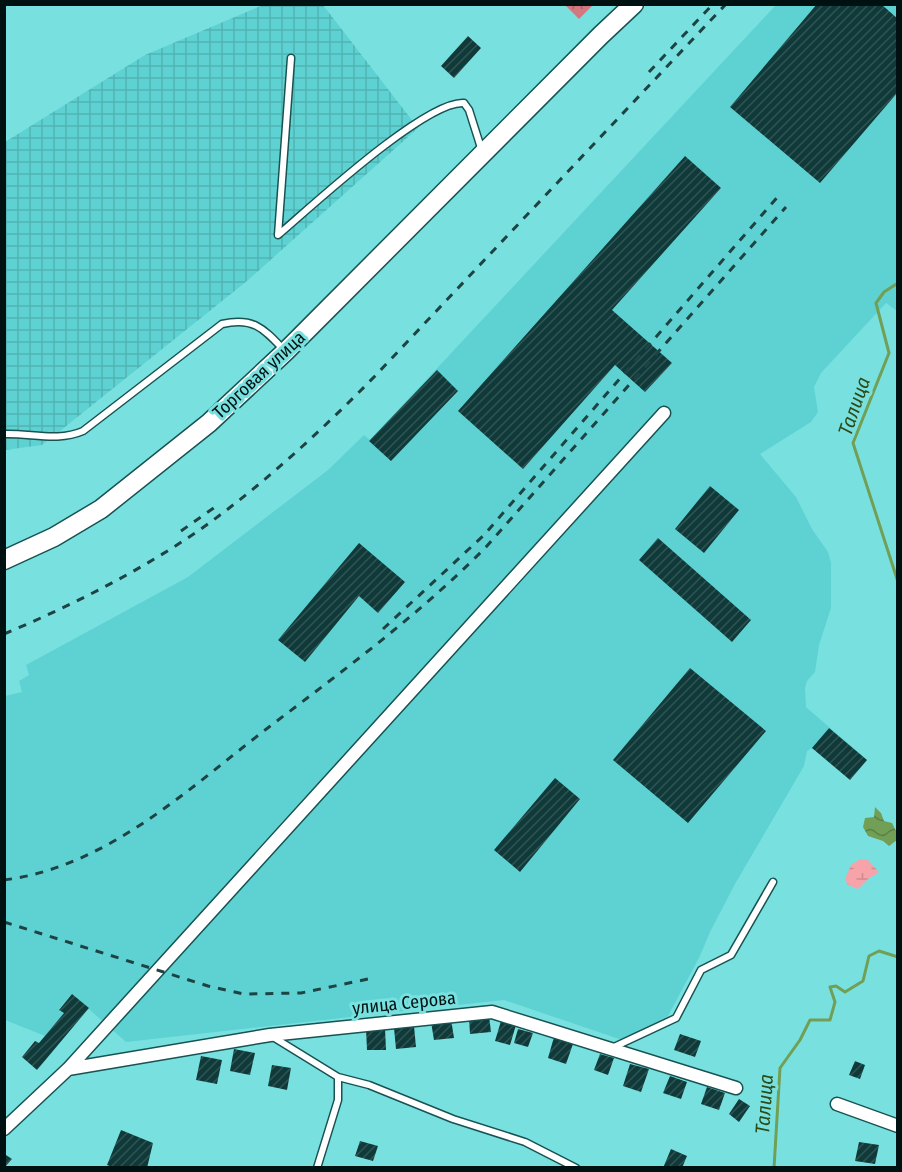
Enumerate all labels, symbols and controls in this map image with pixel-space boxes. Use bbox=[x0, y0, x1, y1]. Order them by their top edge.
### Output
street label: Торговая улица bbox=[208, 326, 310, 423]
water label: Талица bbox=[833, 374, 875, 438]
street label: улица Серова bbox=[351, 987, 457, 1019]
water label: Талица bbox=[750, 1073, 778, 1135]

